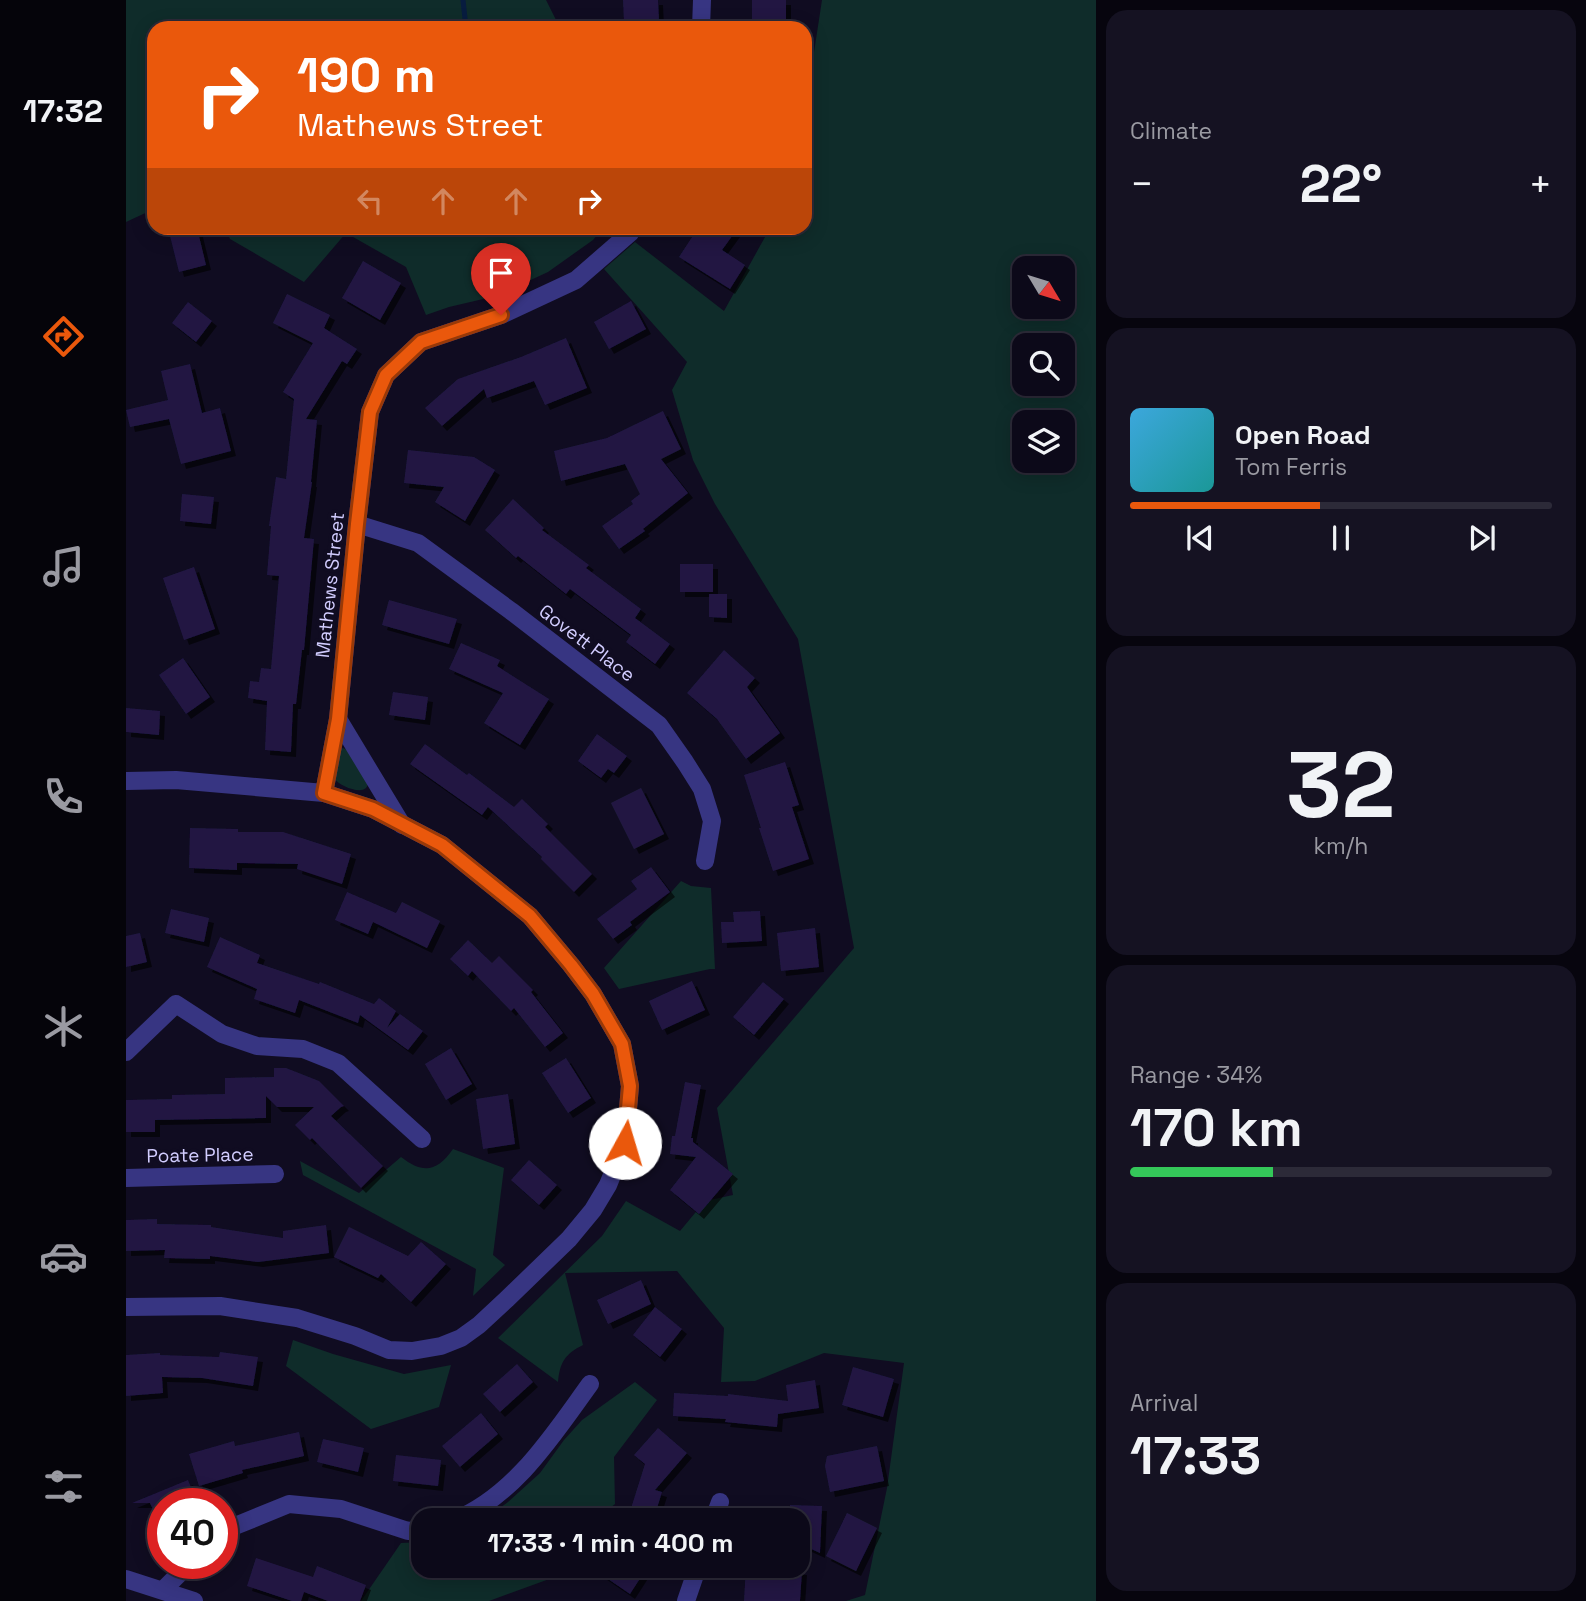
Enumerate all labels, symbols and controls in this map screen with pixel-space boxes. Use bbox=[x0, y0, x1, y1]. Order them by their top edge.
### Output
text: 190 m bbox=[297, 44, 435, 106]
icon: right bbox=[182, 49, 273, 140]
text: 17:32 bbox=[23, 91, 103, 131]
text: Mathews Street bbox=[297, 105, 543, 145]
text: Climate bbox=[1130, 116, 1212, 146]
text: 22° bbox=[1300, 151, 1382, 217]
text: − bbox=[1130, 160, 1154, 208]
text: + bbox=[1528, 160, 1552, 208]
icon: left bbox=[351, 182, 389, 220]
icon: ahead bbox=[424, 182, 462, 220]
icon: ahead bbox=[497, 182, 535, 220]
icon: right bbox=[570, 182, 608, 220]
pin bbox=[471, 243, 531, 315]
icon: arrive bbox=[482, 254, 520, 292]
north arrow bbox=[1012, 256, 1074, 318]
map controls bbox=[1012, 256, 1075, 473]
icon: directions bbox=[39, 312, 88, 361]
button: search bbox=[1012, 333, 1075, 396]
button: layers bbox=[1012, 410, 1075, 473]
text: Open Road bbox=[1235, 418, 1371, 452]
text: Tom Ferris bbox=[1235, 452, 1347, 482]
street label: Mathews Street bbox=[310, 511, 350, 659]
icon: previous bbox=[1181, 519, 1219, 557]
icon: pause bbox=[1322, 519, 1360, 557]
icon: next bbox=[1463, 519, 1501, 557]
icon: music bbox=[39, 542, 88, 591]
street label: Govett Place bbox=[534, 599, 640, 687]
text: 32 bbox=[1286, 727, 1396, 844]
icon: phone bbox=[39, 772, 88, 821]
text: km/h bbox=[1314, 831, 1368, 861]
icon: climate bbox=[39, 1002, 88, 1051]
text: Range · 34% bbox=[1130, 1060, 1262, 1090]
text: 170 km bbox=[1130, 1095, 1303, 1161]
position arrow bbox=[588, 1106, 662, 1180]
street label: Poate Place bbox=[146, 1142, 254, 1168]
icon: car bbox=[39, 1232, 88, 1281]
text: Arrival bbox=[1130, 1388, 1198, 1418]
text: 17:33 bbox=[1130, 1423, 1261, 1489]
icon: filters bbox=[39, 1462, 88, 1511]
speed limit sign: 40 bbox=[147, 1488, 238, 1579]
text: 17:33 · 1 min · 400 m bbox=[488, 1526, 733, 1560]

